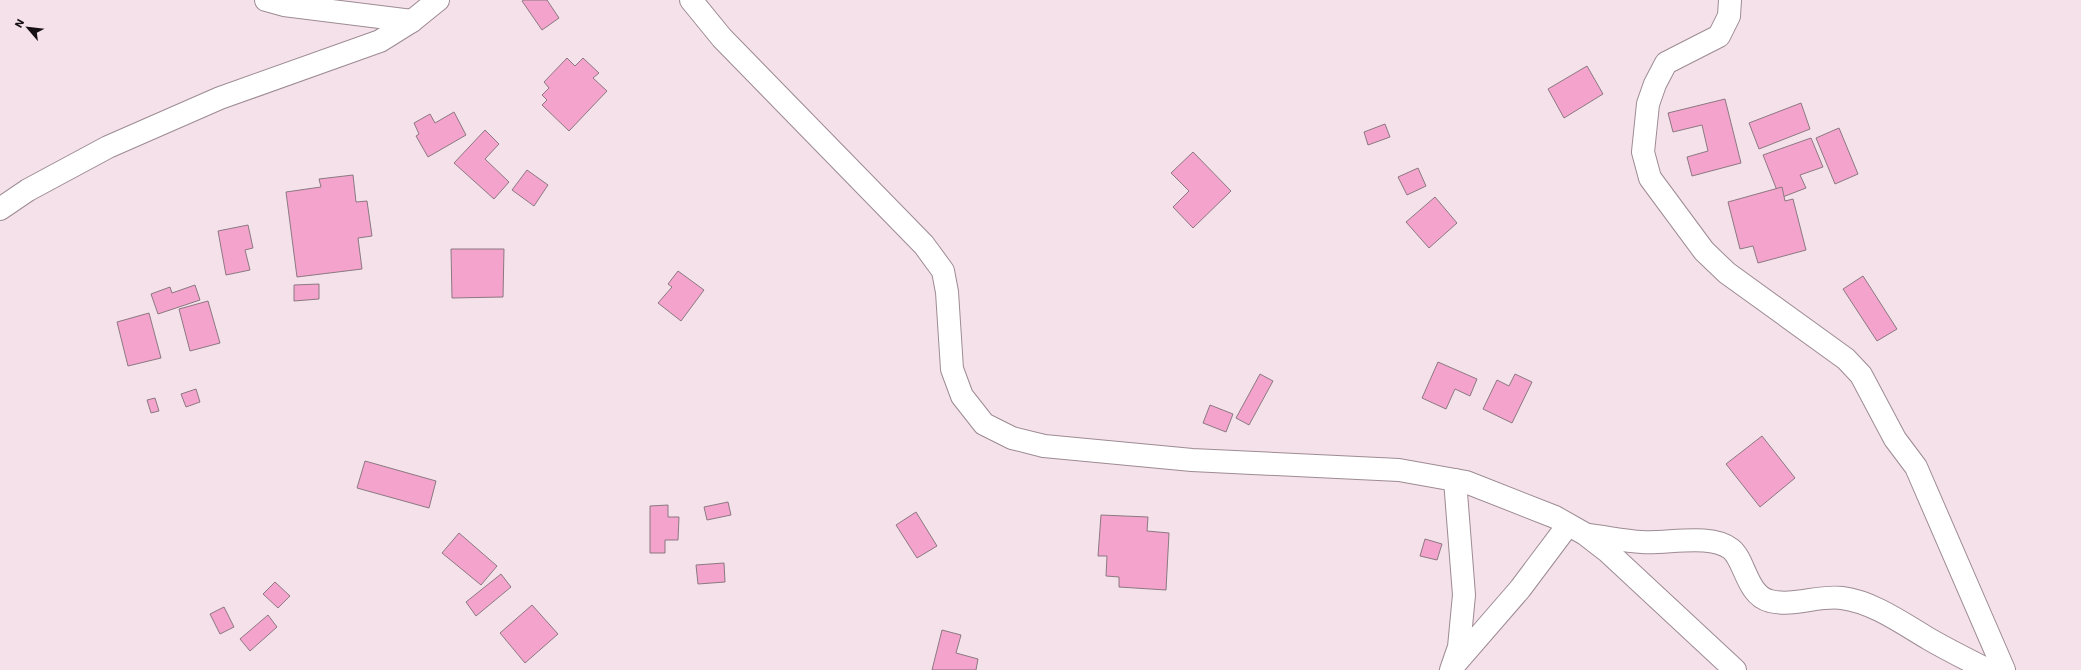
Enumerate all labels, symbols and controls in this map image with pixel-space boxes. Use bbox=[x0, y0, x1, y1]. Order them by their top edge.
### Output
north arrow bbox=[8, 8, 48, 48]
text: N bbox=[12, 17, 27, 30]

